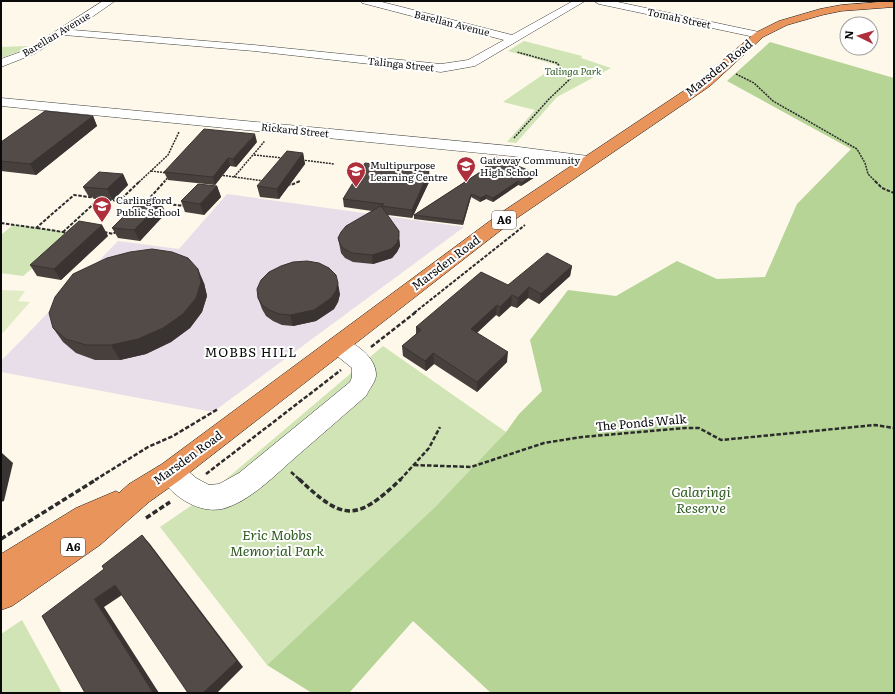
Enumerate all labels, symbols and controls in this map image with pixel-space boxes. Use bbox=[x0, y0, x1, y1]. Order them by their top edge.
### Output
street label: Tomah Street bbox=[646, 3, 712, 32]
street label: Barellan Avenue bbox=[413, 6, 491, 39]
street label: Barellan Avenue bbox=[19, 7, 93, 60]
north arrow bbox=[839, 16, 879, 56]
text: N bbox=[840, 30, 856, 40]
street label: Marsden Road bbox=[681, 34, 756, 100]
street label: Talinga Street bbox=[367, 53, 435, 74]
park label: Talinga Park bbox=[544, 63, 602, 78]
street label: Rickard Street bbox=[260, 118, 330, 141]
place label: Gateway Community High School bbox=[480, 152, 581, 179]
school or university icon: Gateway Community High School bbox=[455, 155, 477, 183]
place label: Multipurpose Learning Centre bbox=[370, 157, 448, 184]
school or university icon: Multipurpose Learning Centre bbox=[345, 160, 367, 188]
place label: Carlingford Public School bbox=[116, 192, 181, 219]
school or university icon: Carlingford Public School bbox=[91, 195, 113, 223]
road number: A6 bbox=[492, 211, 516, 229]
street label: Marsden Road bbox=[407, 230, 484, 294]
district label: MOBBS HILL bbox=[205, 342, 297, 361]
street label: The Ponds Walk bbox=[595, 409, 688, 435]
street label: Marsden Road bbox=[149, 425, 226, 489]
park label: Galaringi Reserve bbox=[671, 481, 732, 517]
park label: Eric Mobbs Memorial Park bbox=[230, 524, 324, 560]
road number: A6 bbox=[61, 538, 85, 556]

